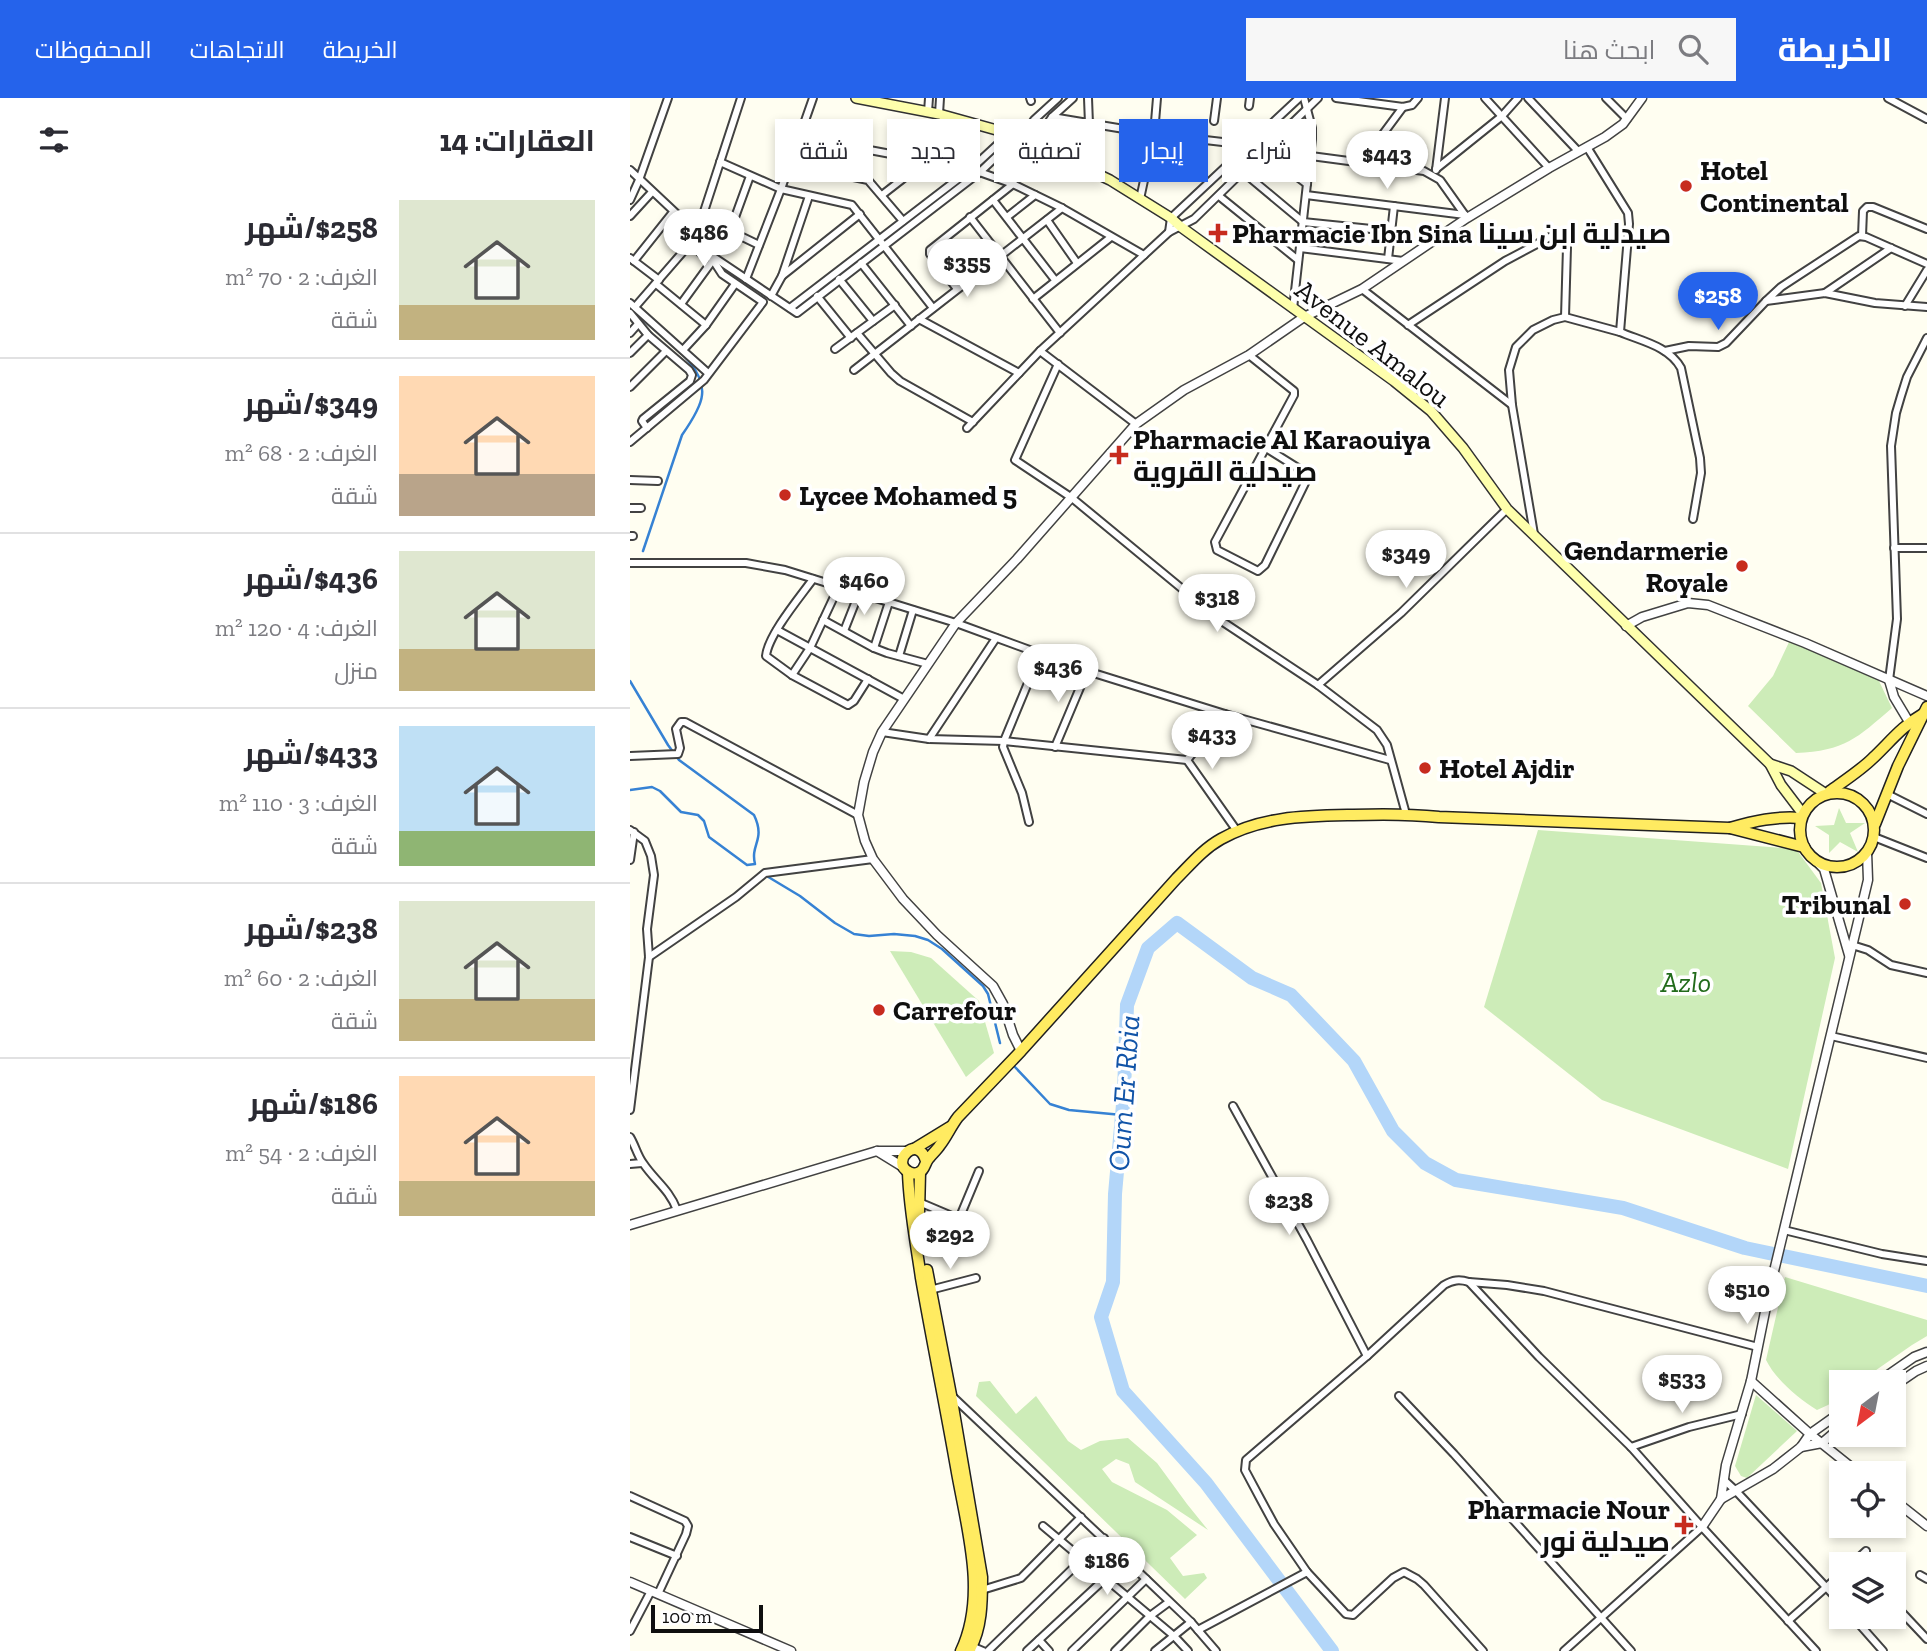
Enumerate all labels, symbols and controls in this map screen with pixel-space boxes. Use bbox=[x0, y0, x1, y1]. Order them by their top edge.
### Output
search box bbox=[1246, 18, 1736, 81]
icon: search bbox=[1674, 30, 1712, 68]
text: الخريطة bbox=[1778, 30, 1892, 69]
text: ابحث هنا bbox=[1563, 34, 1656, 66]
text: المحفوظات bbox=[35, 35, 152, 64]
text: الاتجاهات bbox=[190, 35, 285, 64]
text: الخريطة bbox=[323, 35, 398, 64]
chip: شقة bbox=[775, 119, 873, 182]
chip: جديد bbox=[887, 119, 980, 182]
chip: تصفية bbox=[994, 119, 1105, 182]
chip: إيجار bbox=[1119, 119, 1208, 182]
chip: شراء bbox=[1222, 119, 1316, 182]
icon: filters bbox=[35, 121, 73, 159]
text: العقارات: 14 bbox=[439, 123, 595, 159]
pin: $443 bbox=[1346, 132, 1428, 191]
text: $443 bbox=[1362, 140, 1412, 168]
place label: Hotel Continental bbox=[1700, 154, 1849, 219]
marker: Hotel Continental bbox=[1678, 178, 1694, 194]
pin: $486 bbox=[663, 209, 745, 269]
text: $258/شهر bbox=[245, 210, 378, 246]
place label: Pharmacie Ibn Sina صيدلية ابن سينا bbox=[1232, 217, 1671, 250]
text: $486 bbox=[679, 218, 729, 246]
marker: Pharmacie Ibn Sina صيدلية ابن سينا bbox=[1210, 225, 1226, 241]
icon: home bbox=[455, 228, 539, 312]
pin: $355 bbox=[926, 240, 1008, 299]
text: $355 bbox=[943, 248, 991, 276]
text: الغرف: 2 · 70 m² bbox=[225, 263, 378, 291]
pin: $258 bbox=[1677, 272, 1759, 332]
street label: Avenue Amalou bbox=[1289, 273, 1457, 414]
text: $258 bbox=[1694, 281, 1742, 309]
text: شقة bbox=[331, 306, 378, 334]
text: $349/شهر bbox=[244, 386, 378, 422]
icon: home bbox=[455, 404, 539, 488]
place label: Pharmacie Al Karaouiya صيدلية القروية bbox=[1133, 423, 1431, 488]
text: الغرف: 2 · 68 m² bbox=[225, 439, 378, 467]
marker: Pharmacie Al Karaouiya صيدلية القروية bbox=[1111, 447, 1127, 463]
place label: Lycee Mohamed 5 bbox=[799, 479, 1017, 512]
text: شقة bbox=[331, 482, 378, 510]
marker: Lycee Mohamed 5 bbox=[777, 487, 793, 503]
pin: $349 bbox=[1365, 531, 1447, 590]
place label: Gendarmerie Royale bbox=[1564, 534, 1728, 599]
text: $349 bbox=[1382, 539, 1430, 567]
pin: $460 bbox=[823, 558, 905, 617]
marker: Gendarmerie Royale bbox=[1734, 558, 1750, 574]
text: $436/شهر bbox=[244, 561, 378, 597]
text: $460 bbox=[839, 566, 889, 594]
pin: $318 bbox=[1176, 574, 1258, 634]
icon: home bbox=[455, 579, 539, 663]
text: $318 bbox=[1194, 583, 1240, 611]
text: الغرف: 4 · 120 m² bbox=[215, 614, 378, 642]
pin: $436 bbox=[1017, 644, 1099, 704]
text: $436 bbox=[1034, 653, 1083, 681]
text: منزل bbox=[334, 657, 378, 685]
pin: $433 bbox=[1171, 712, 1253, 771]
text: $433 bbox=[1188, 720, 1236, 748]
text: $433/شهر bbox=[244, 736, 378, 772]
place label: Hotel Ajdir bbox=[1439, 752, 1575, 785]
icon: home bbox=[455, 754, 539, 838]
marker: Hotel Ajdir bbox=[1417, 760, 1433, 776]
text: الغرف: 3 · 110 m² bbox=[219, 789, 378, 817]
text: شقة bbox=[331, 832, 378, 860]
place label: Tribunal bbox=[1781, 888, 1891, 921]
marker: Tribunal bbox=[1897, 896, 1913, 912]
text: $238/شهر bbox=[245, 911, 378, 947]
icon: home bbox=[455, 929, 539, 1013]
text: الغرف: 2 · 60 m² bbox=[224, 964, 378, 992]
park label: Azlo bbox=[1660, 966, 1711, 999]
place label: Carrefour bbox=[893, 994, 1016, 1027]
marker: Carrefour bbox=[871, 1002, 887, 1018]
text: شقة bbox=[331, 1007, 378, 1035]
water label: Oum Er Rbia bbox=[1101, 1014, 1147, 1172]
text: $186/شهر bbox=[249, 1086, 378, 1122]
icon: home bbox=[455, 1104, 539, 1188]
text: الغرف: 2 · 54 m² bbox=[225, 1139, 378, 1167]
pin: $238 bbox=[1248, 1178, 1330, 1237]
text: شقة bbox=[331, 1182, 378, 1210]
text: $238 bbox=[1265, 1186, 1313, 1214]
pin: $292 bbox=[909, 1212, 991, 1271]
text: $292 bbox=[926, 1220, 974, 1248]
pin: $510 bbox=[1706, 1266, 1788, 1326]
text: $510 bbox=[1724, 1275, 1770, 1303]
pin: $533 bbox=[1641, 1356, 1723, 1415]
text: $533 bbox=[1658, 1364, 1706, 1392]
north arrow bbox=[1829, 1370, 1906, 1447]
map controls bbox=[1829, 1370, 1906, 1629]
button: locate bbox=[1829, 1461, 1906, 1538]
place label: Pharmacie Nour صيدلية نور bbox=[1468, 1493, 1670, 1558]
marker: Pharmacie Nour صيدلية نور bbox=[1676, 1517, 1692, 1533]
pin: $186 bbox=[1066, 1538, 1148, 1597]
text: $186 bbox=[1084, 1546, 1130, 1574]
button: layers bbox=[1829, 1552, 1906, 1629]
scale bar bbox=[651, 1602, 763, 1634]
text: 100 m bbox=[662, 1605, 712, 1628]

